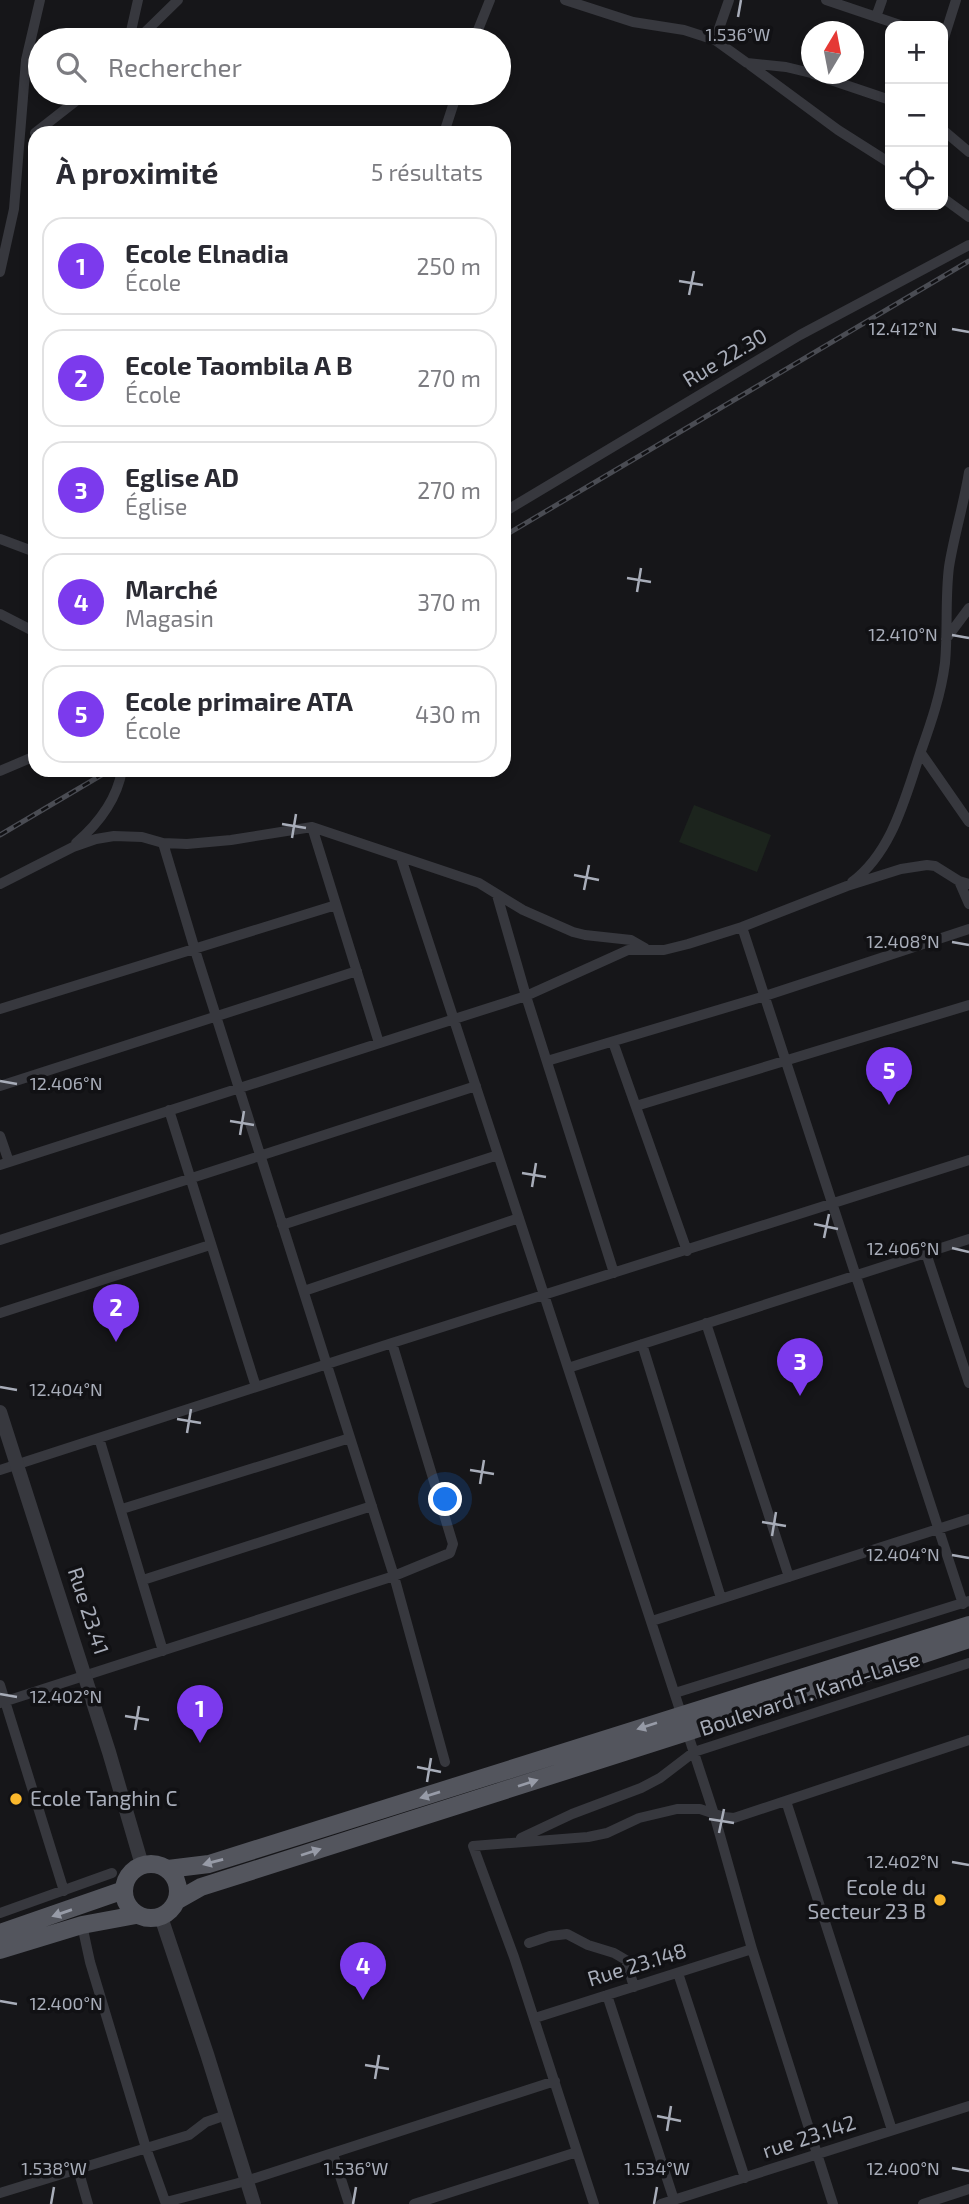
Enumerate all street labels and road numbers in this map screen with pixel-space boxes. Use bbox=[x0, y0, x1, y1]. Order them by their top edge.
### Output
street label: Rue 22.30 bbox=[678, 322, 771, 392]
street label: Rue 23.41 bbox=[64, 1564, 115, 1657]
street label: Boulevard T. Kand-Lalse bbox=[696, 1645, 923, 1740]
street label: Rue 23.148 bbox=[584, 1937, 689, 1990]
street label: rue 23.142 bbox=[759, 2109, 858, 2162]

